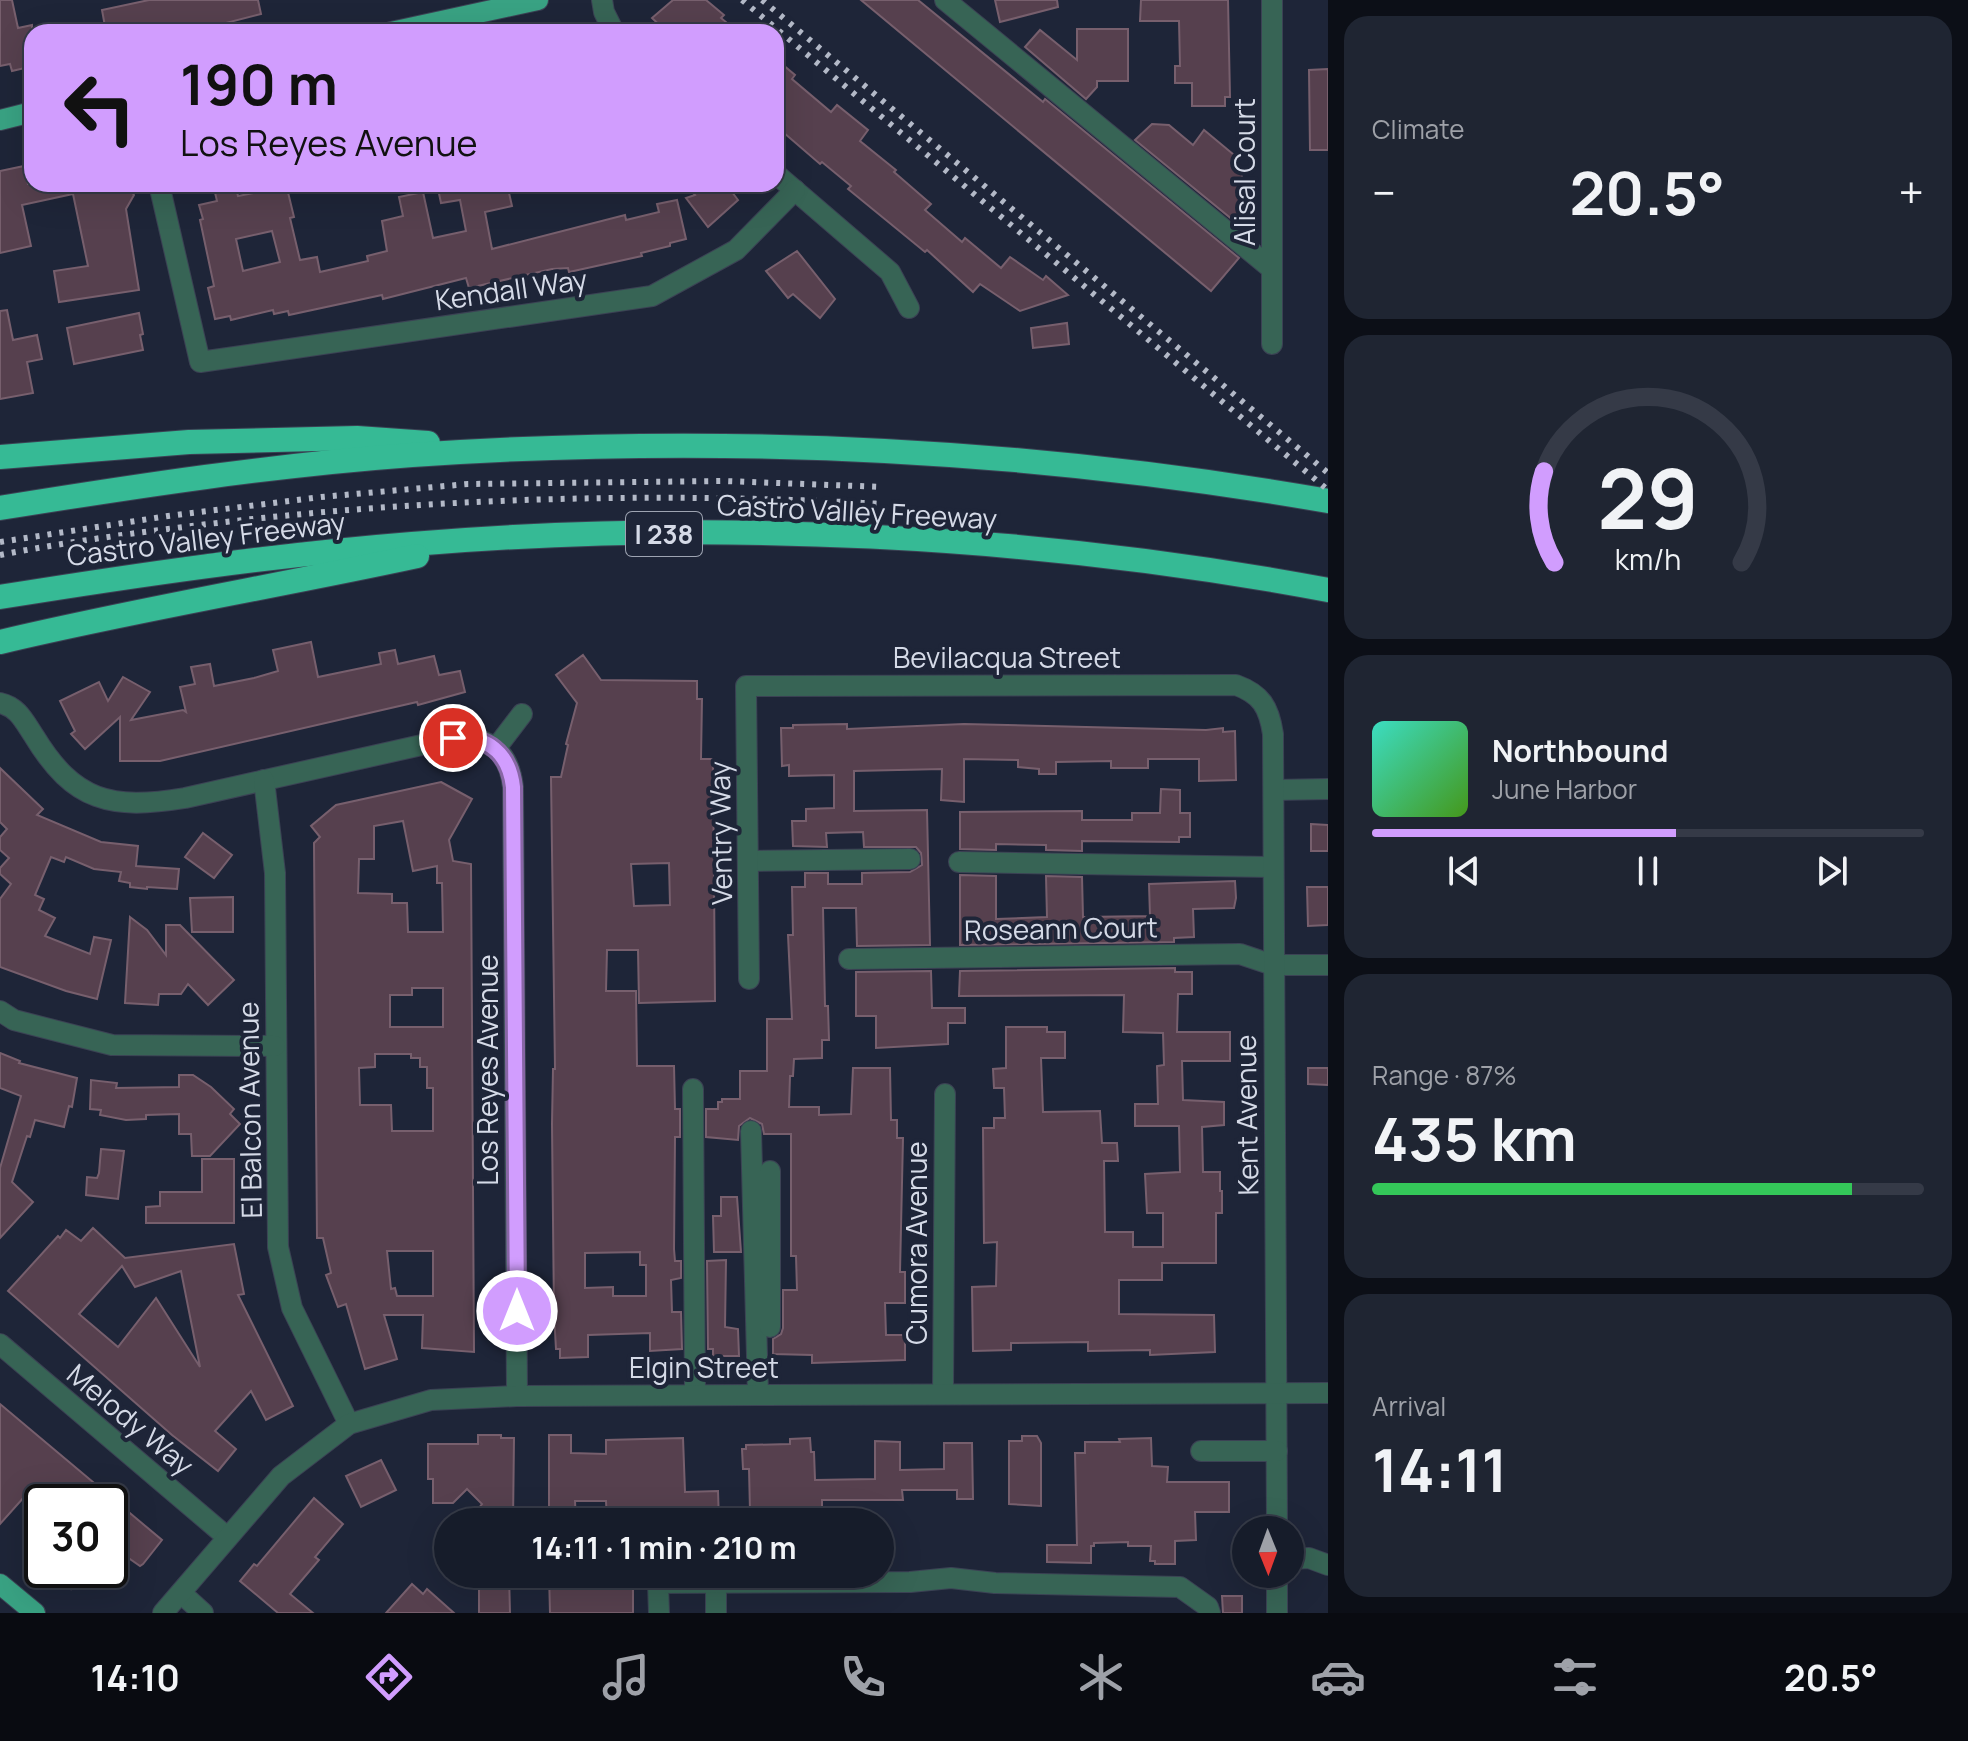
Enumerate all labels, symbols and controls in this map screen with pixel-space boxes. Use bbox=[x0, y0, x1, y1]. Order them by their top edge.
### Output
text: 190 m bbox=[180, 45, 338, 122]
icon: left bbox=[48, 56, 152, 160]
street label: Alisal Court bbox=[1225, 98, 1263, 246]
text: Climate bbox=[1372, 111, 1464, 147]
text: Los Reyes Avenue bbox=[180, 118, 478, 167]
text: 20.5° bbox=[1569, 151, 1725, 233]
text: − bbox=[1372, 162, 1396, 222]
text: + bbox=[1899, 162, 1924, 222]
street label: Kendall Way bbox=[432, 259, 590, 318]
text: 29 bbox=[1597, 440, 1699, 554]
street label: Castro Valley Freeway bbox=[716, 485, 998, 537]
street label: Castro Valley Freeway bbox=[65, 502, 348, 574]
road number: I 238 bbox=[626, 512, 702, 556]
text: km/h bbox=[1615, 540, 1681, 579]
street label: Bevilacqua Street bbox=[893, 638, 1121, 676]
pin bbox=[419, 704, 487, 772]
icon: arrive bbox=[431, 716, 475, 760]
text: Northbound bbox=[1492, 730, 1669, 771]
street label: Ventry Way bbox=[700, 761, 740, 905]
text: June Harbor bbox=[1492, 771, 1637, 807]
icon: previous bbox=[1442, 849, 1486, 893]
icon: pause bbox=[1626, 849, 1670, 893]
icon: next bbox=[1810, 849, 1854, 893]
street label: Roseann Court bbox=[964, 907, 1158, 949]
street label: Los Reyes Avenue bbox=[468, 954, 506, 1186]
street label: El Balcon Avenue bbox=[228, 1001, 270, 1219]
street label: Kent Avenue bbox=[1226, 1034, 1266, 1196]
text: Range · 87% bbox=[1372, 1057, 1517, 1093]
text: 435 km bbox=[1372, 1097, 1577, 1179]
street label: Cumora Avenue bbox=[897, 1141, 935, 1345]
position arrow bbox=[475, 1269, 559, 1353]
street label: Elgin Street bbox=[629, 1348, 779, 1386]
street label: Melody Way bbox=[60, 1355, 203, 1483]
text: Arrival bbox=[1372, 1388, 1446, 1424]
text: 14:11 bbox=[1372, 1428, 1508, 1510]
speed limit sign: 30 bbox=[24, 1484, 128, 1588]
north arrow bbox=[1232, 1516, 1304, 1588]
map controls bbox=[1232, 1516, 1304, 1588]
text: 14:11 · 1 min · 210 m bbox=[532, 1527, 796, 1568]
icon: directions bbox=[361, 1649, 417, 1705]
icon: music bbox=[598, 1649, 654, 1705]
icon: phone bbox=[835, 1649, 891, 1705]
icon: climate bbox=[1073, 1649, 1129, 1705]
icon: car bbox=[1310, 1649, 1366, 1705]
icon: filters bbox=[1547, 1649, 1603, 1705]
text: 14:10 bbox=[91, 1653, 180, 1702]
text: 20.5° bbox=[1784, 1653, 1877, 1702]

